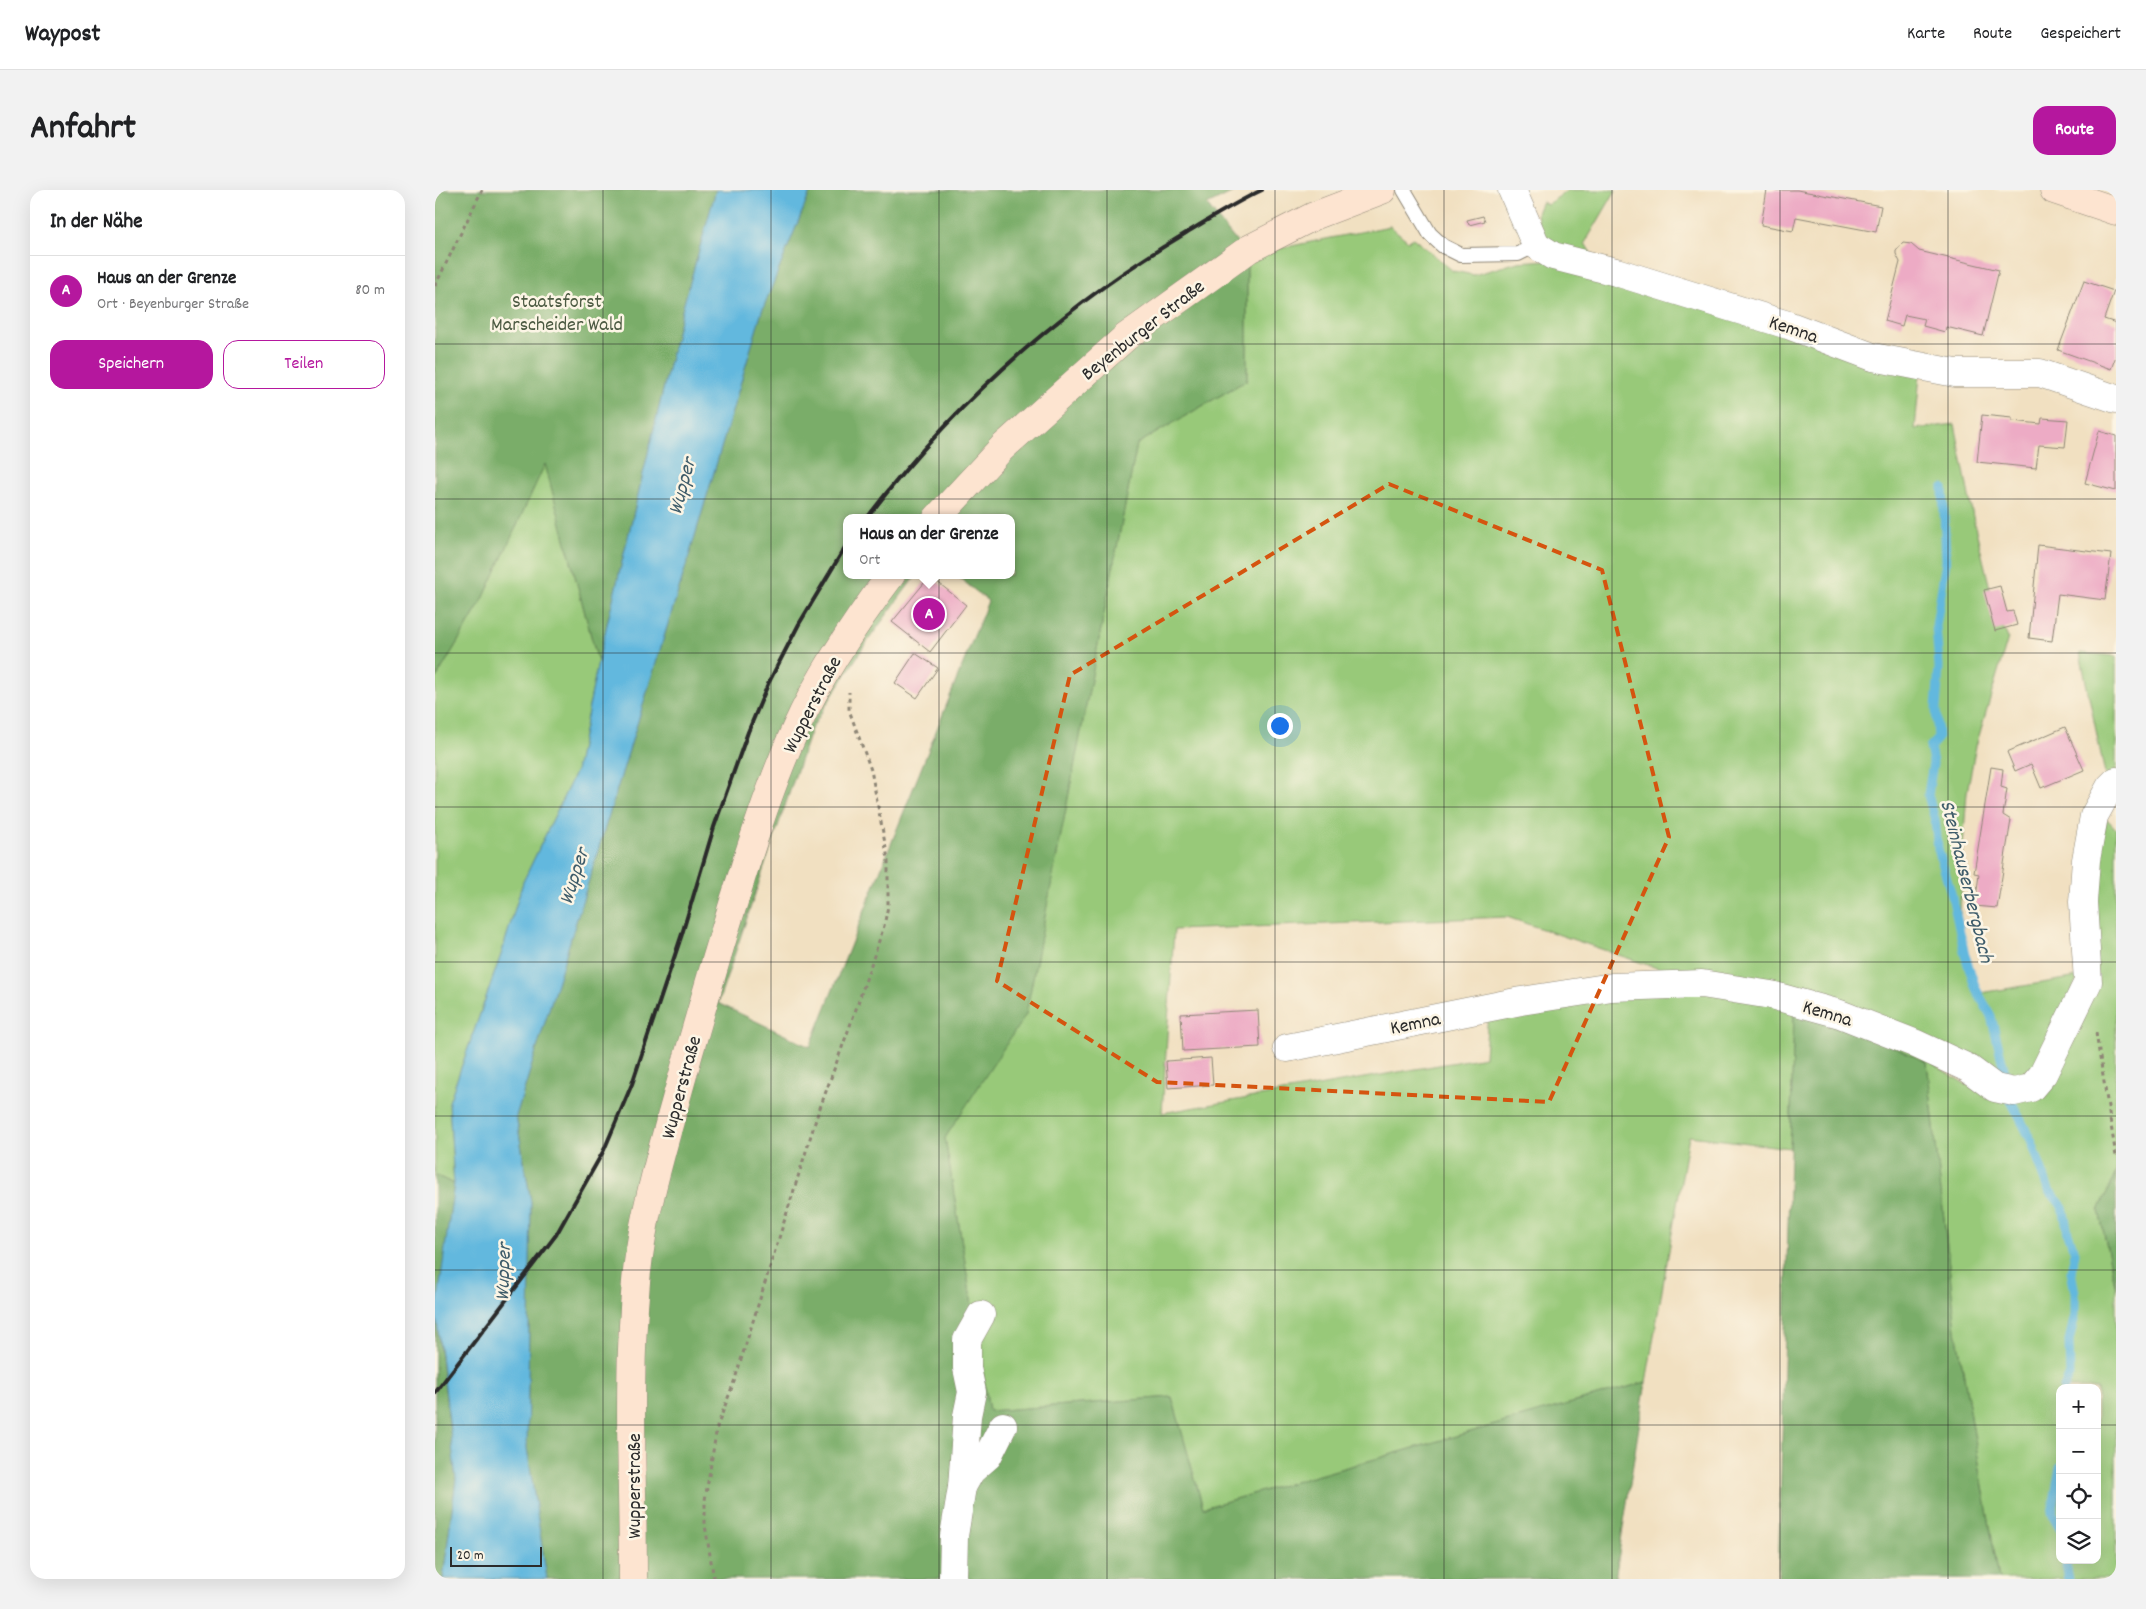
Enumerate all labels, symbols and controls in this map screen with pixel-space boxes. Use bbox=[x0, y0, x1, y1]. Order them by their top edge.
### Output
text: Waypost bbox=[25, 18, 100, 52]
text: Karte bbox=[1907, 22, 1945, 47]
text: Route bbox=[1973, 22, 2012, 47]
text: Gespeichert bbox=[2040, 22, 2121, 47]
text: Anfahrt bbox=[30, 105, 136, 155]
button: Route bbox=[2033, 106, 2116, 155]
text: In der Nähe bbox=[50, 208, 142, 238]
text: Haus an der Grenze bbox=[97, 266, 236, 293]
street label: Beyenburger Straße bbox=[1076, 274, 1212, 389]
text: A bbox=[62, 279, 70, 302]
text: 80 m bbox=[355, 279, 385, 302]
park label: Staatsforst Marscheider Wald bbox=[491, 289, 623, 340]
text: Ort · Beyenburger Straße bbox=[97, 293, 249, 316]
street label: Kemna bbox=[1765, 309, 1822, 352]
button: Speichern bbox=[50, 340, 213, 389]
button: Teilen bbox=[223, 340, 385, 389]
water label: Wupper bbox=[662, 453, 706, 518]
popup bbox=[843, 514, 1015, 579]
text: Haus an der Grenze bbox=[859, 522, 999, 549]
text: Ort bbox=[859, 549, 880, 572]
pin: A bbox=[913, 595, 945, 633]
street label: Wupperstraße bbox=[777, 652, 850, 759]
your location bbox=[1267, 713, 1293, 739]
water label: Steinhauserbergbach bbox=[1930, 797, 2000, 967]
water label: Wupper bbox=[553, 843, 600, 909]
street label: Kemna bbox=[1799, 994, 1856, 1036]
street label: Kemna bbox=[1388, 1006, 1444, 1043]
street label: Wupperstraße bbox=[656, 1033, 710, 1142]
water label: Wupper bbox=[489, 1241, 521, 1301]
map controls bbox=[2056, 1384, 2101, 1564]
button: + bbox=[2056, 1384, 2101, 1429]
button: − bbox=[2056, 1429, 2101, 1474]
street label: Wupperstraße bbox=[622, 1433, 650, 1539]
button: locate bbox=[2056, 1474, 2101, 1519]
button: layers bbox=[2056, 1519, 2101, 1564]
scale bar bbox=[450, 1544, 543, 1567]
text: 20 m bbox=[457, 1546, 484, 1566]

